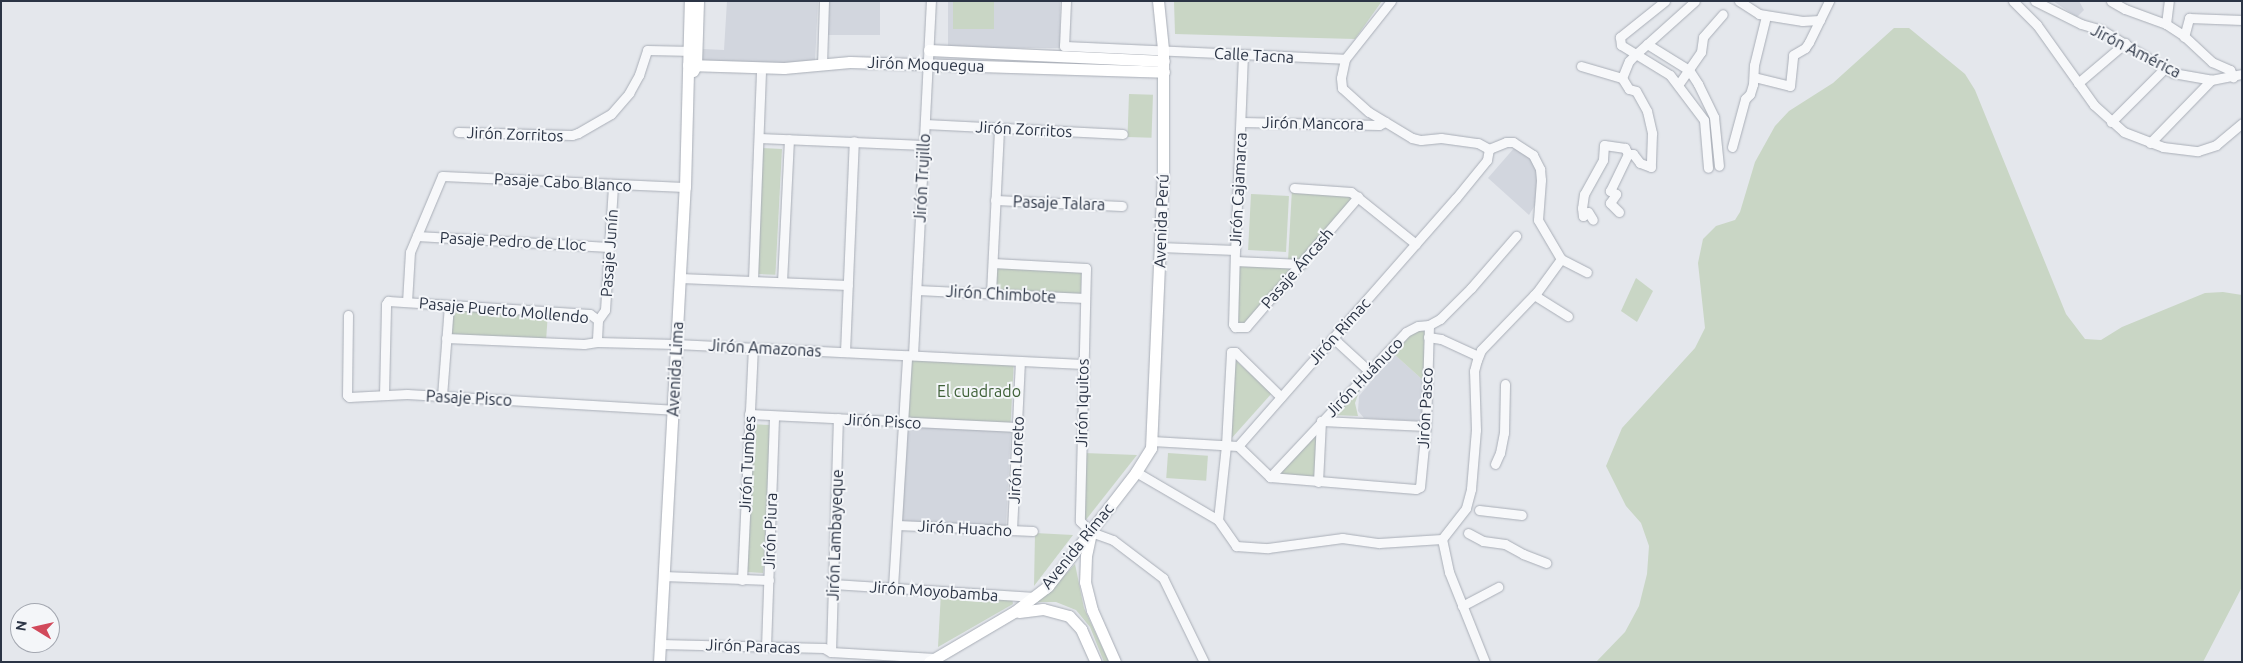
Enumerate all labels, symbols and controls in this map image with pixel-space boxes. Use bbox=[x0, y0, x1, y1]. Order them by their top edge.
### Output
street label: Jirón América bbox=[2088, 20, 2184, 82]
street label: Calle Tacna bbox=[1213, 43, 1295, 67]
street label: Jirón Moquegua bbox=[867, 52, 985, 76]
street label: Jirón Mancora bbox=[1262, 113, 1364, 133]
street label: Jirón Zorritos bbox=[975, 117, 1073, 141]
street label: Jirón Zorritos bbox=[466, 123, 564, 145]
street label: Jirón Cajamarca bbox=[1225, 132, 1251, 246]
street label: Jirón Trujillo bbox=[910, 133, 934, 223]
street label: Pasaje Cabo Blanco bbox=[494, 169, 632, 195]
street label: Avenida Perú bbox=[1150, 174, 1172, 268]
street label: Pasaje Talara bbox=[1012, 192, 1106, 214]
street label: Pasaje Junín bbox=[596, 208, 622, 298]
street label: Pasaje Áncash bbox=[1257, 224, 1337, 312]
street label: Pasaje Pedro de Lloc bbox=[439, 228, 587, 254]
street label: Jirón Chimbote bbox=[945, 282, 1057, 306]
street label: Pasaje Puerto Mollendo bbox=[418, 293, 590, 327]
street label: Jirón Rimac bbox=[1304, 294, 1374, 368]
street label: Avenida Lima bbox=[663, 321, 687, 417]
street label: Jirón Huánuco bbox=[1321, 333, 1407, 421]
street label: Jirón Amazonas bbox=[708, 335, 822, 361]
street label: Jirón Iquitos bbox=[1072, 358, 1092, 448]
street label: Jirón Pasco bbox=[1413, 367, 1437, 449]
park label: El cuadrado bbox=[937, 381, 1021, 401]
street label: Pasaje Pisco bbox=[425, 386, 513, 410]
street label: Jirón Pisco bbox=[844, 409, 922, 433]
street label: Jirón Tumbes bbox=[735, 415, 759, 513]
street label: Jirón Loreto bbox=[1004, 416, 1028, 504]
street label: Jirón Lambayeque bbox=[823, 469, 847, 601]
street label: Jirón Piura bbox=[759, 492, 781, 570]
street label: Avenida Rímac bbox=[1037, 499, 1117, 593]
street label: Jirón Huacho bbox=[917, 516, 1013, 540]
street label: Jirón Moyobamba bbox=[869, 577, 999, 605]
north arrow bbox=[10, 603, 60, 653]
text: N bbox=[12, 619, 30, 632]
street label: Jirón Paracas bbox=[705, 635, 801, 657]

